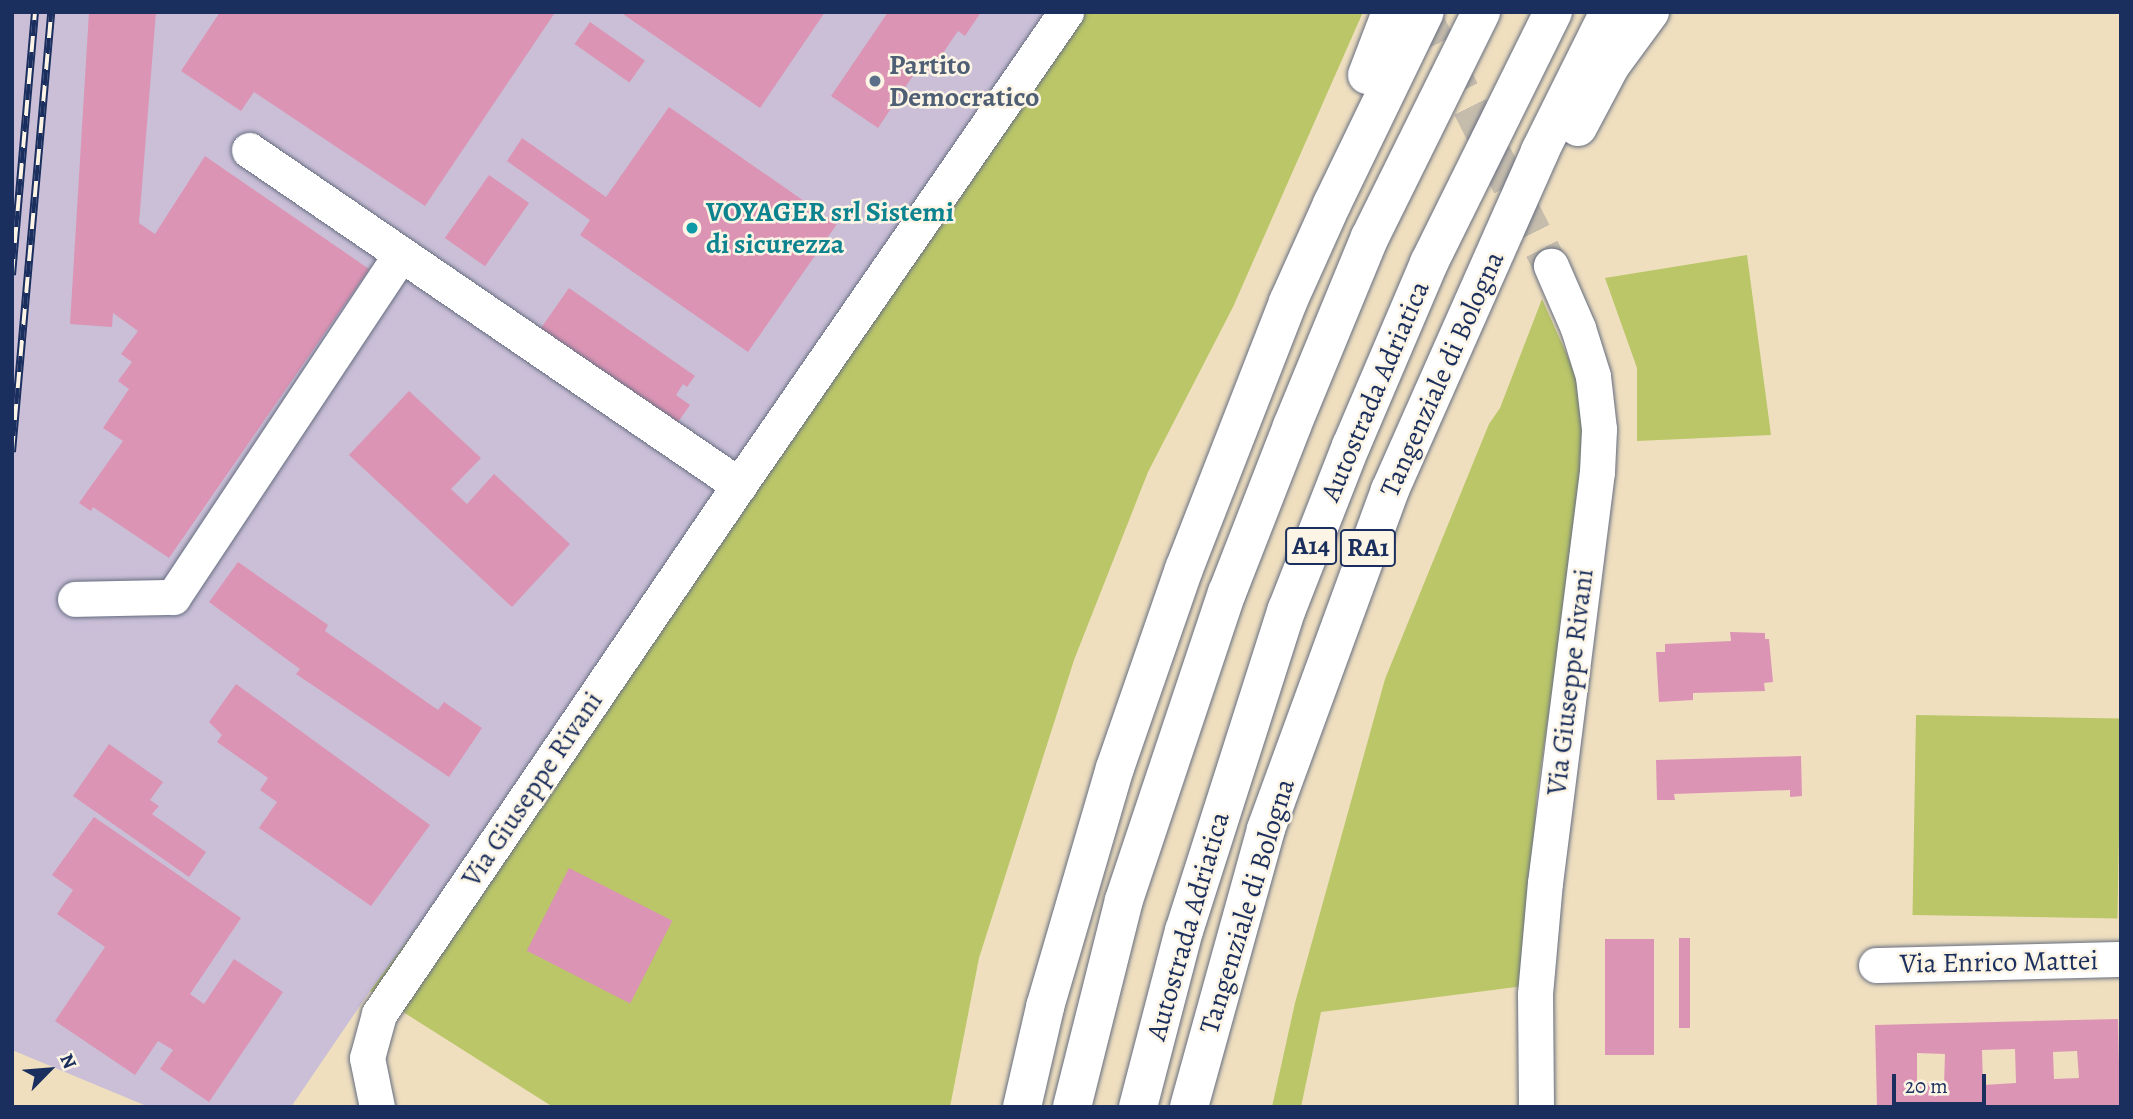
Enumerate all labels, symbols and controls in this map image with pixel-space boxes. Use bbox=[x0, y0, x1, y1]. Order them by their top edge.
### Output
place label: Partito Democratico bbox=[889, 48, 1040, 114]
marker: Partito Democratico bbox=[867, 73, 883, 89]
place label: VOYAGER srl Sistemi di sicurezza bbox=[706, 195, 954, 261]
marker: VOYAGER srl Sistemi di sicurezza bbox=[684, 220, 700, 236]
street label: Tangenziale di Bologna bbox=[1373, 246, 1511, 502]
street label: Autostrada Adriatica bbox=[1313, 276, 1437, 506]
road number: A14 bbox=[1285, 524, 1337, 568]
road number: RA1 bbox=[1338, 526, 1398, 570]
street label: Via Giuseppe Rivani bbox=[1539, 567, 1601, 797]
street label: Via Giuseppe Rivani bbox=[454, 685, 610, 893]
street label: Tangenziale di Bologna bbox=[1192, 774, 1302, 1038]
street label: Autostrada Adriatica bbox=[1139, 808, 1237, 1044]
street label: Via Enrico Mattei bbox=[1899, 943, 2099, 981]
north arrow bbox=[14, 1035, 84, 1105]
text: N bbox=[53, 1049, 83, 1073]
scale bar bbox=[1895, 1060, 1990, 1104]
text: 20 m bbox=[1905, 1072, 1948, 1100]

